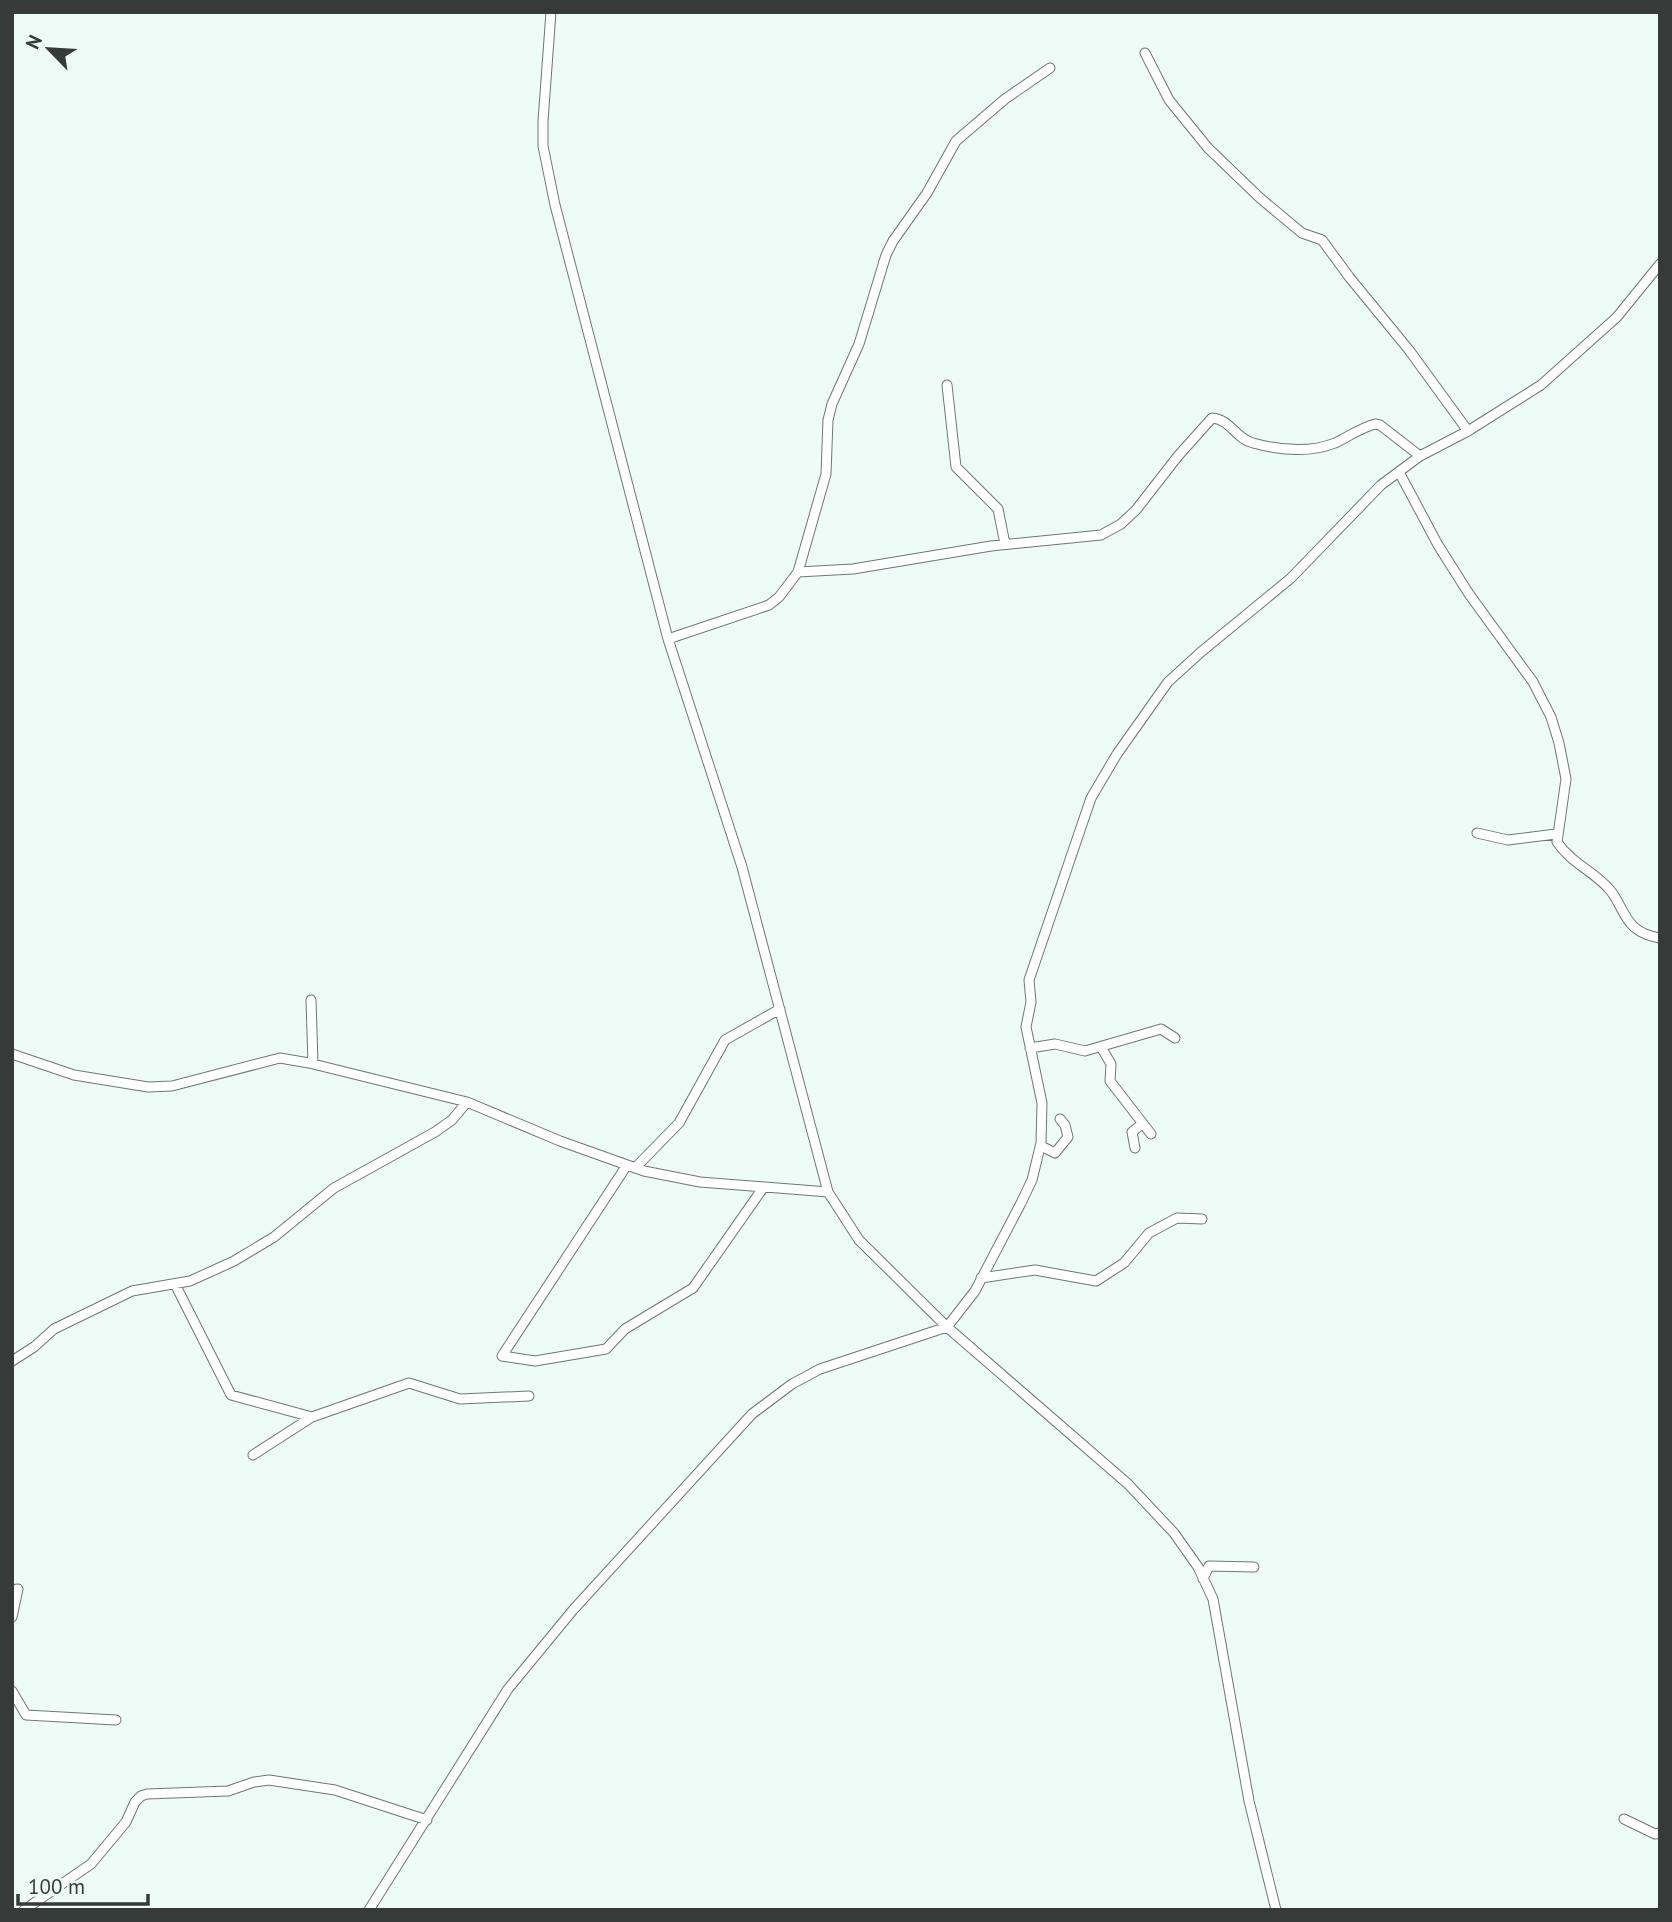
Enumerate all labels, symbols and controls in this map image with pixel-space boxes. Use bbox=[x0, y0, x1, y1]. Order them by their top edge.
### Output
north arrow bbox=[14, 14, 84, 84]
text: N bbox=[20, 31, 47, 53]
scale bar bbox=[18, 1862, 147, 1906]
text: 100 m bbox=[28, 1873, 85, 1900]

